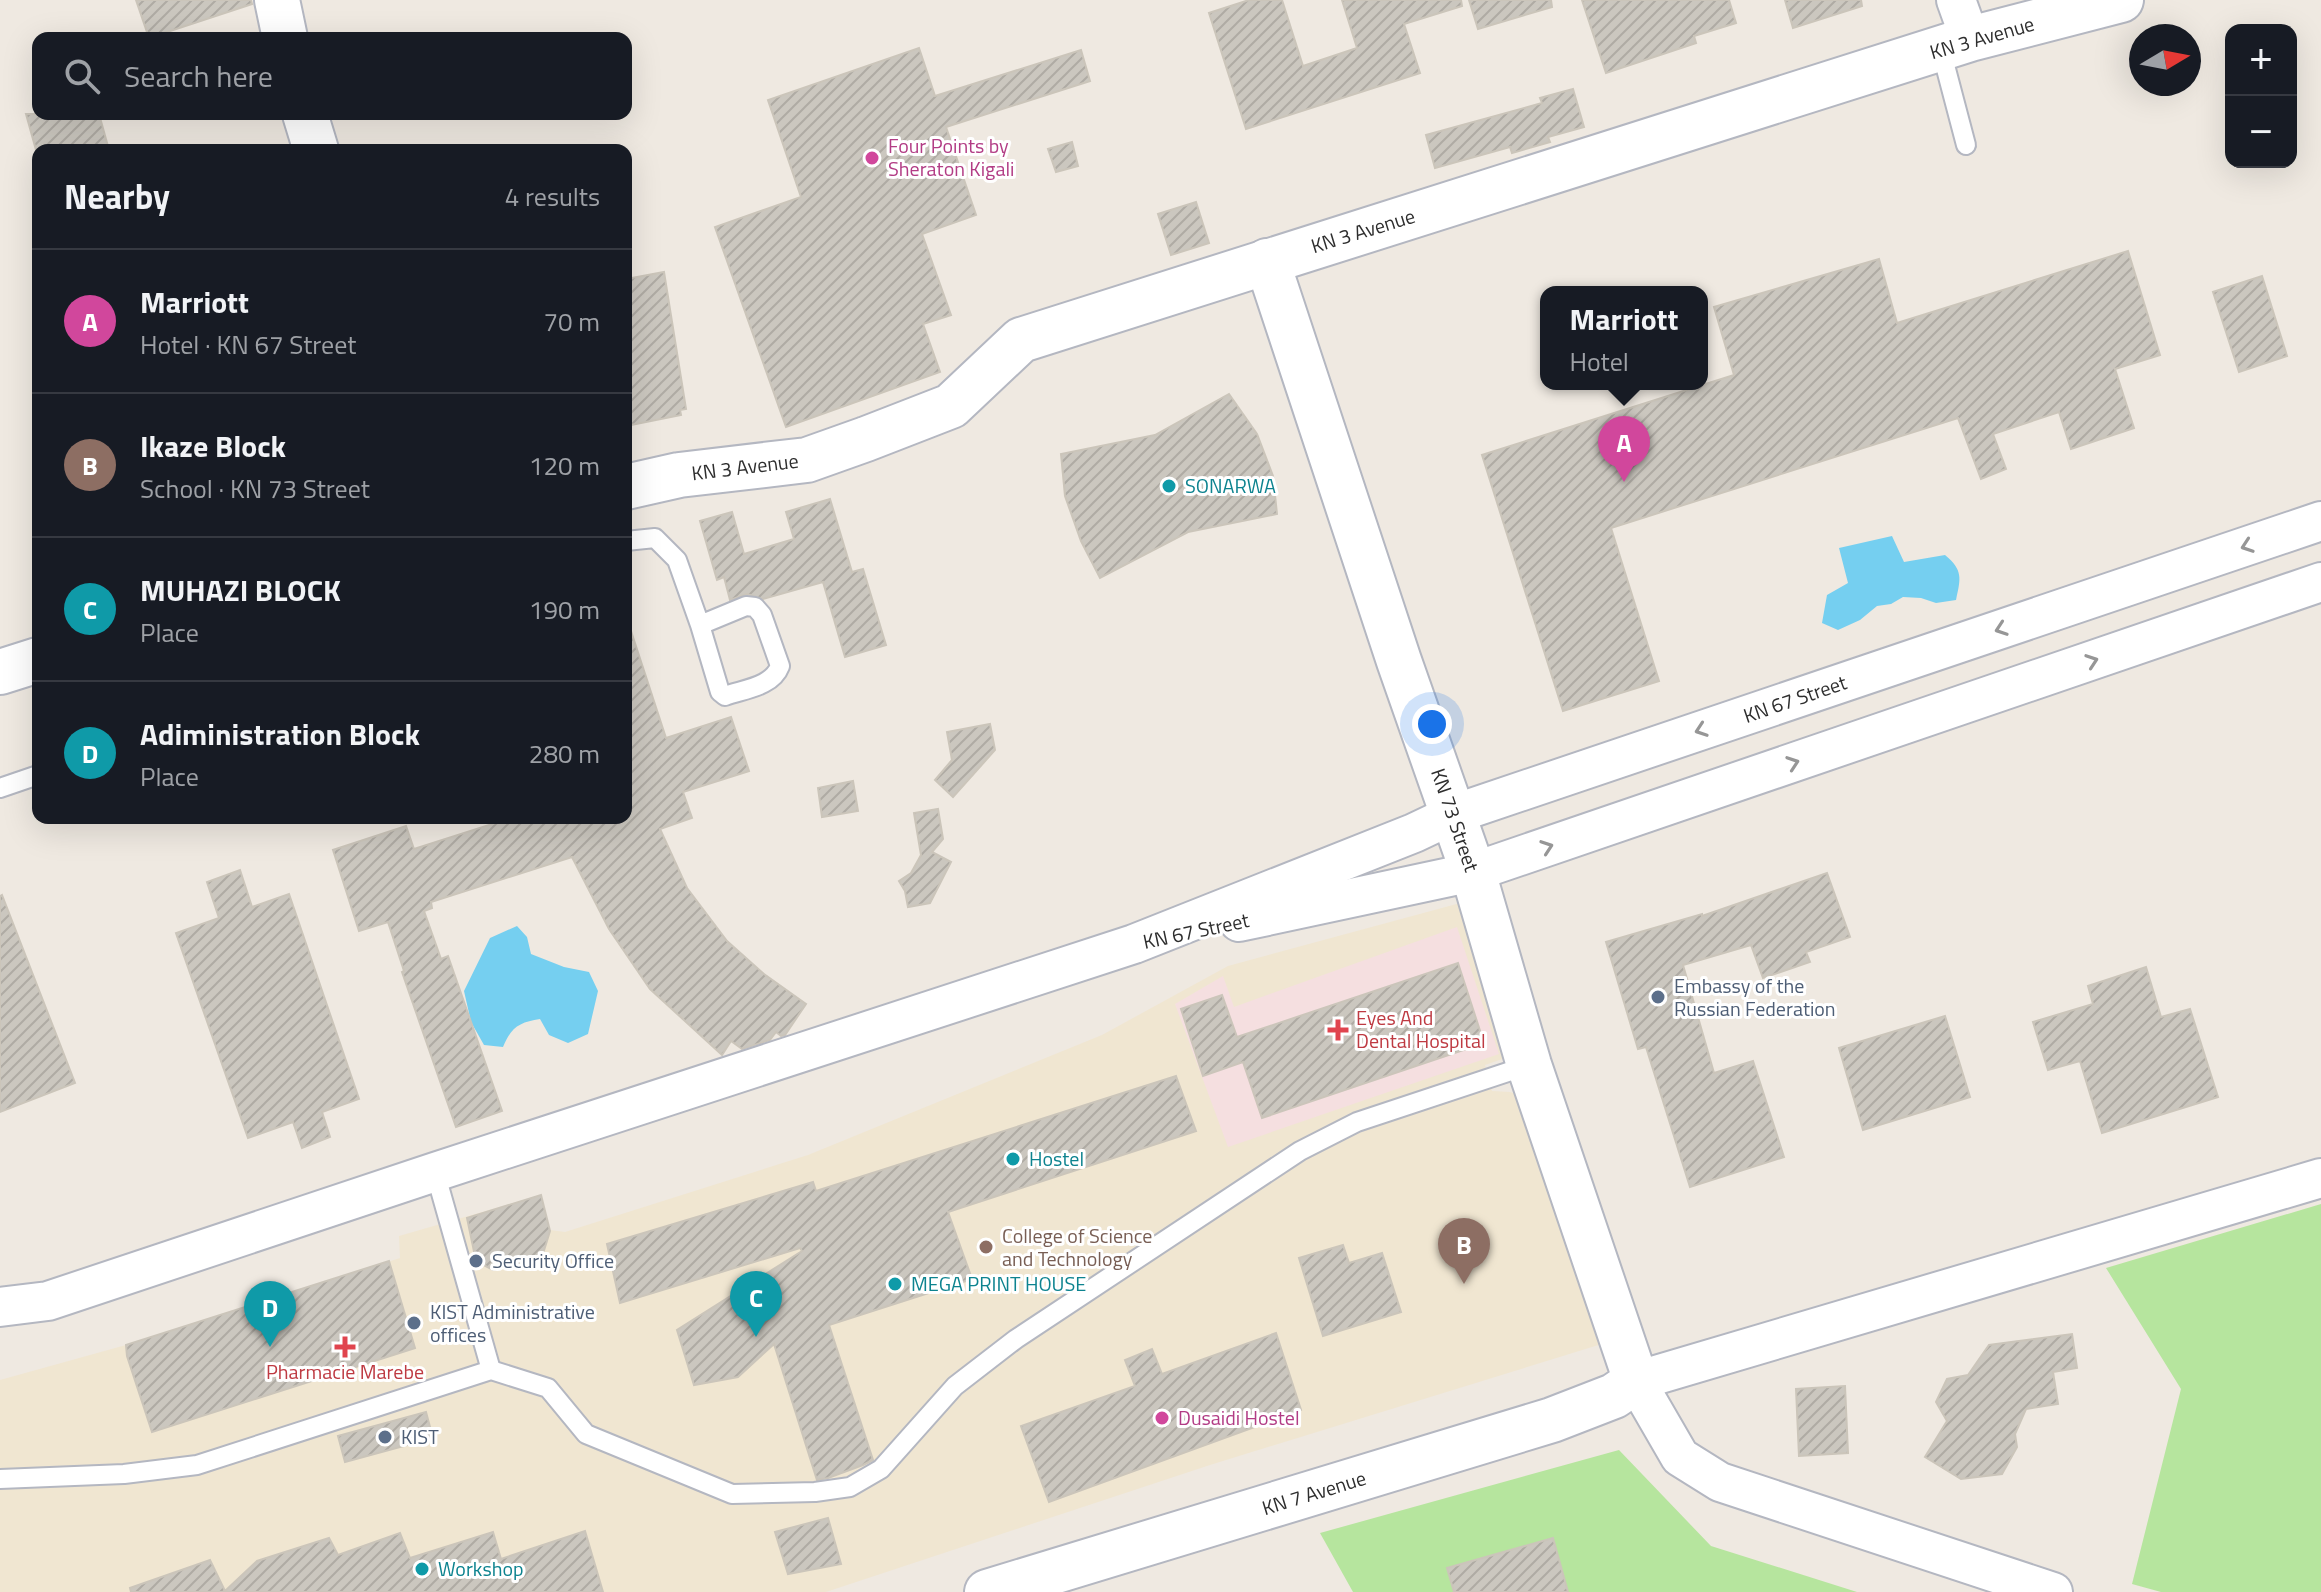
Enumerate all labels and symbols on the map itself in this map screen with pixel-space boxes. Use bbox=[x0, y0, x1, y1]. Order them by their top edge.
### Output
street label: KN 3 Avenue bbox=[1926, 8, 2038, 67]
north arrow bbox=[2129, 24, 2201, 96]
place label: Four Points by Sheraton Kigali bbox=[888, 130, 1014, 184]
marker: Four Points by Sheraton Kigali bbox=[863, 149, 881, 167]
street label: KN 3 Avenue bbox=[1307, 200, 1419, 261]
pin: A bbox=[1598, 416, 1650, 482]
street label: KN 3 Avenue bbox=[690, 445, 800, 488]
place label: SONARWA bbox=[1185, 470, 1276, 501]
marker: SONARWA bbox=[1160, 477, 1178, 495]
one-way arrow bbox=[2241, 536, 2255, 552]
one-way arrow bbox=[1994, 620, 2008, 636]
one-way arrow bbox=[2084, 654, 2098, 670]
street label: KN 67 Street bbox=[1739, 666, 1851, 731]
your location bbox=[1412, 704, 1452, 744]
one-way arrow bbox=[1695, 721, 1709, 737]
one-way arrow bbox=[1785, 756, 1799, 772]
street label: KN 73 Street bbox=[1423, 764, 1488, 876]
one-way arrow bbox=[1539, 840, 1553, 856]
street label: KN 67 Street bbox=[1140, 904, 1252, 957]
place label: Embassy of the Russian Federation bbox=[1674, 970, 1836, 1024]
marker: Embassy of the Russian Federation bbox=[1649, 988, 1667, 1006]
place label: Eyes And Dental Hospital bbox=[1356, 1002, 1486, 1056]
marker: Eyes And Dental Hospital bbox=[1327, 1019, 1349, 1041]
place label: Hostel bbox=[1029, 1143, 1084, 1174]
marker: Hostel bbox=[1004, 1150, 1022, 1168]
pin: B bbox=[1438, 1218, 1490, 1284]
place label: College of Science and Technology bbox=[1002, 1220, 1152, 1274]
marker: College of Science and Technology bbox=[977, 1238, 995, 1256]
place label: Security Office bbox=[492, 1245, 614, 1276]
marker: Security Office bbox=[467, 1252, 485, 1270]
place label: MEGA PRINT HOUSE bbox=[911, 1268, 1086, 1299]
pin: C bbox=[730, 1271, 782, 1337]
marker: MEGA PRINT HOUSE bbox=[886, 1275, 904, 1293]
pin: D bbox=[244, 1281, 296, 1347]
place label: KIST Administrative offices bbox=[430, 1296, 595, 1350]
marker: KIST Administrative offices bbox=[405, 1314, 423, 1332]
marker: Pharmacie Marebe bbox=[336, 1338, 354, 1356]
place label: Pharmacie Marebe bbox=[266, 1356, 424, 1387]
place label: Dusaidi Hostel bbox=[1178, 1402, 1300, 1433]
marker: Dusaidi Hostel bbox=[1153, 1409, 1171, 1427]
place label: KIST bbox=[401, 1421, 439, 1452]
marker: KIST bbox=[376, 1428, 394, 1446]
street label: KN 7 Avenue bbox=[1258, 1462, 1370, 1523]
place label: Workshop bbox=[438, 1553, 524, 1584]
marker: Workshop bbox=[413, 1560, 431, 1578]

